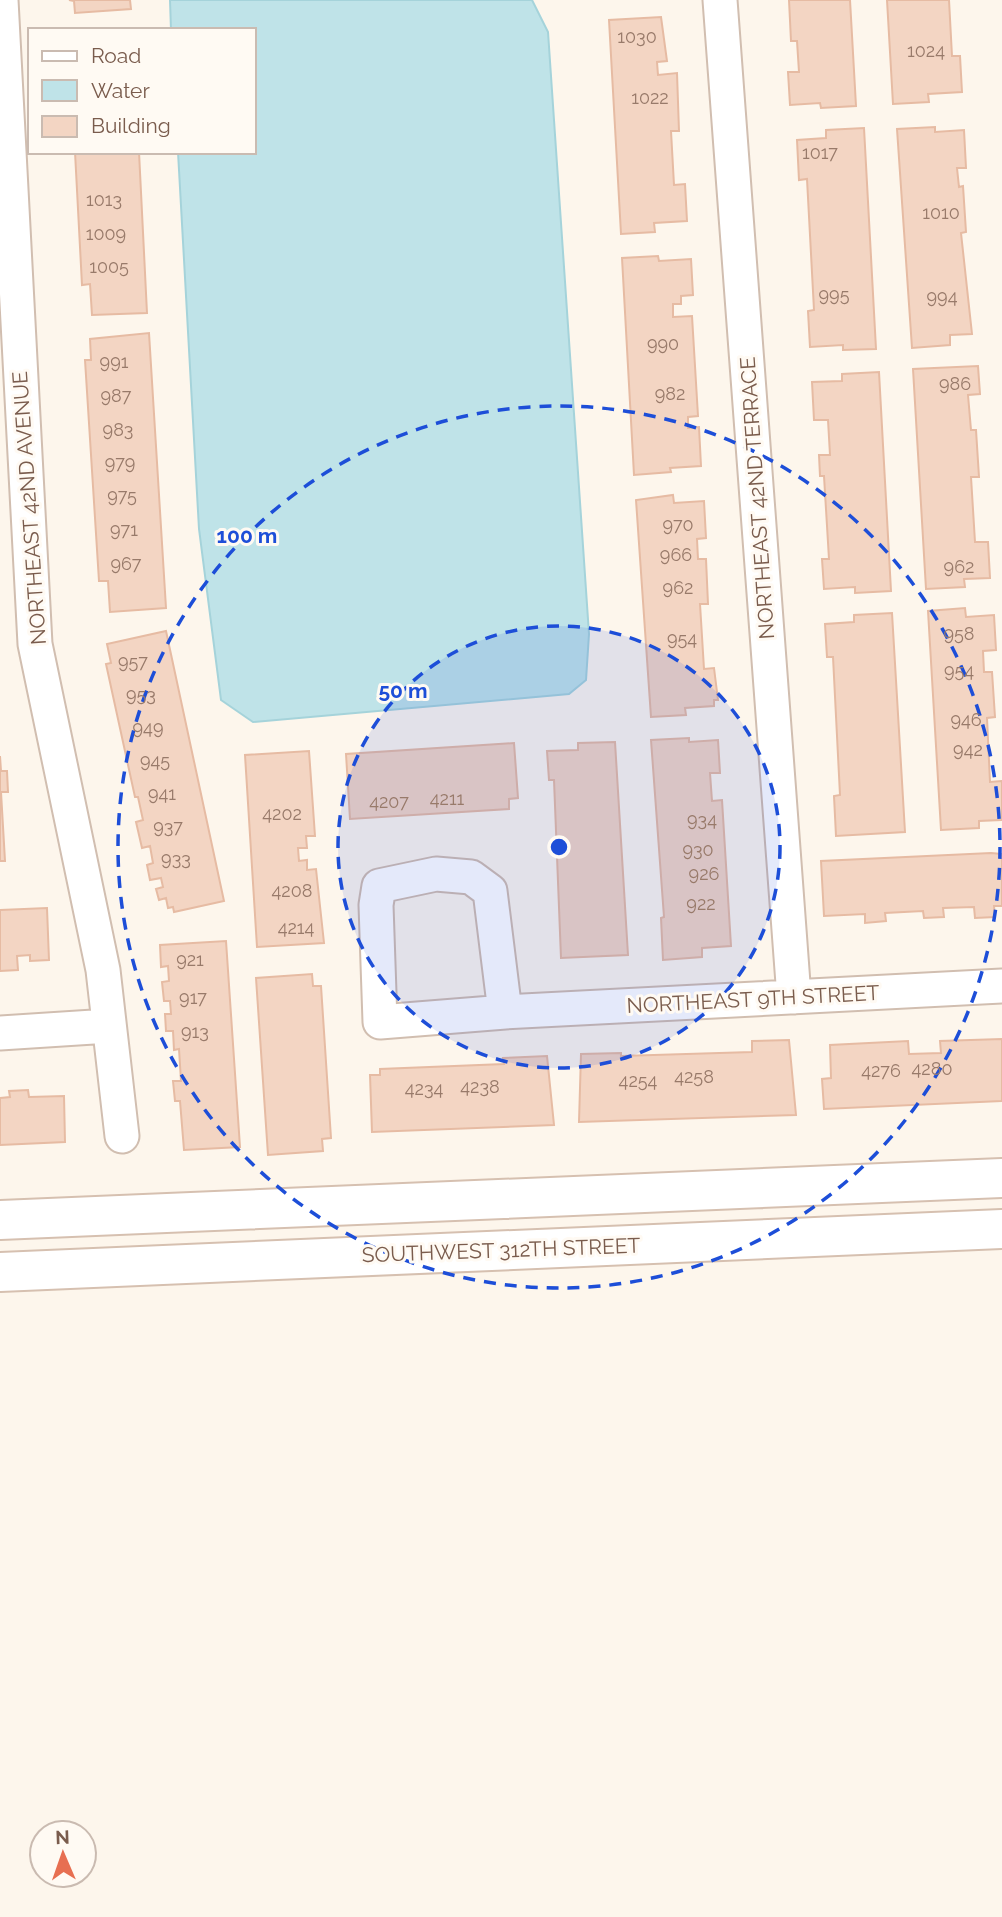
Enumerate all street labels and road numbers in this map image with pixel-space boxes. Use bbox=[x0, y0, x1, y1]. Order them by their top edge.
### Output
street label: NORTHEAST 42ND TERRACE bbox=[735, 356, 779, 640]
street label: NORTHEAST 42ND AVENUE bbox=[7, 370, 51, 646]
street label: NORTHEAST 9TH STREET bbox=[626, 980, 880, 1018]
street label: SOUTHWEST 312TH STREET bbox=[361, 1233, 641, 1267]

